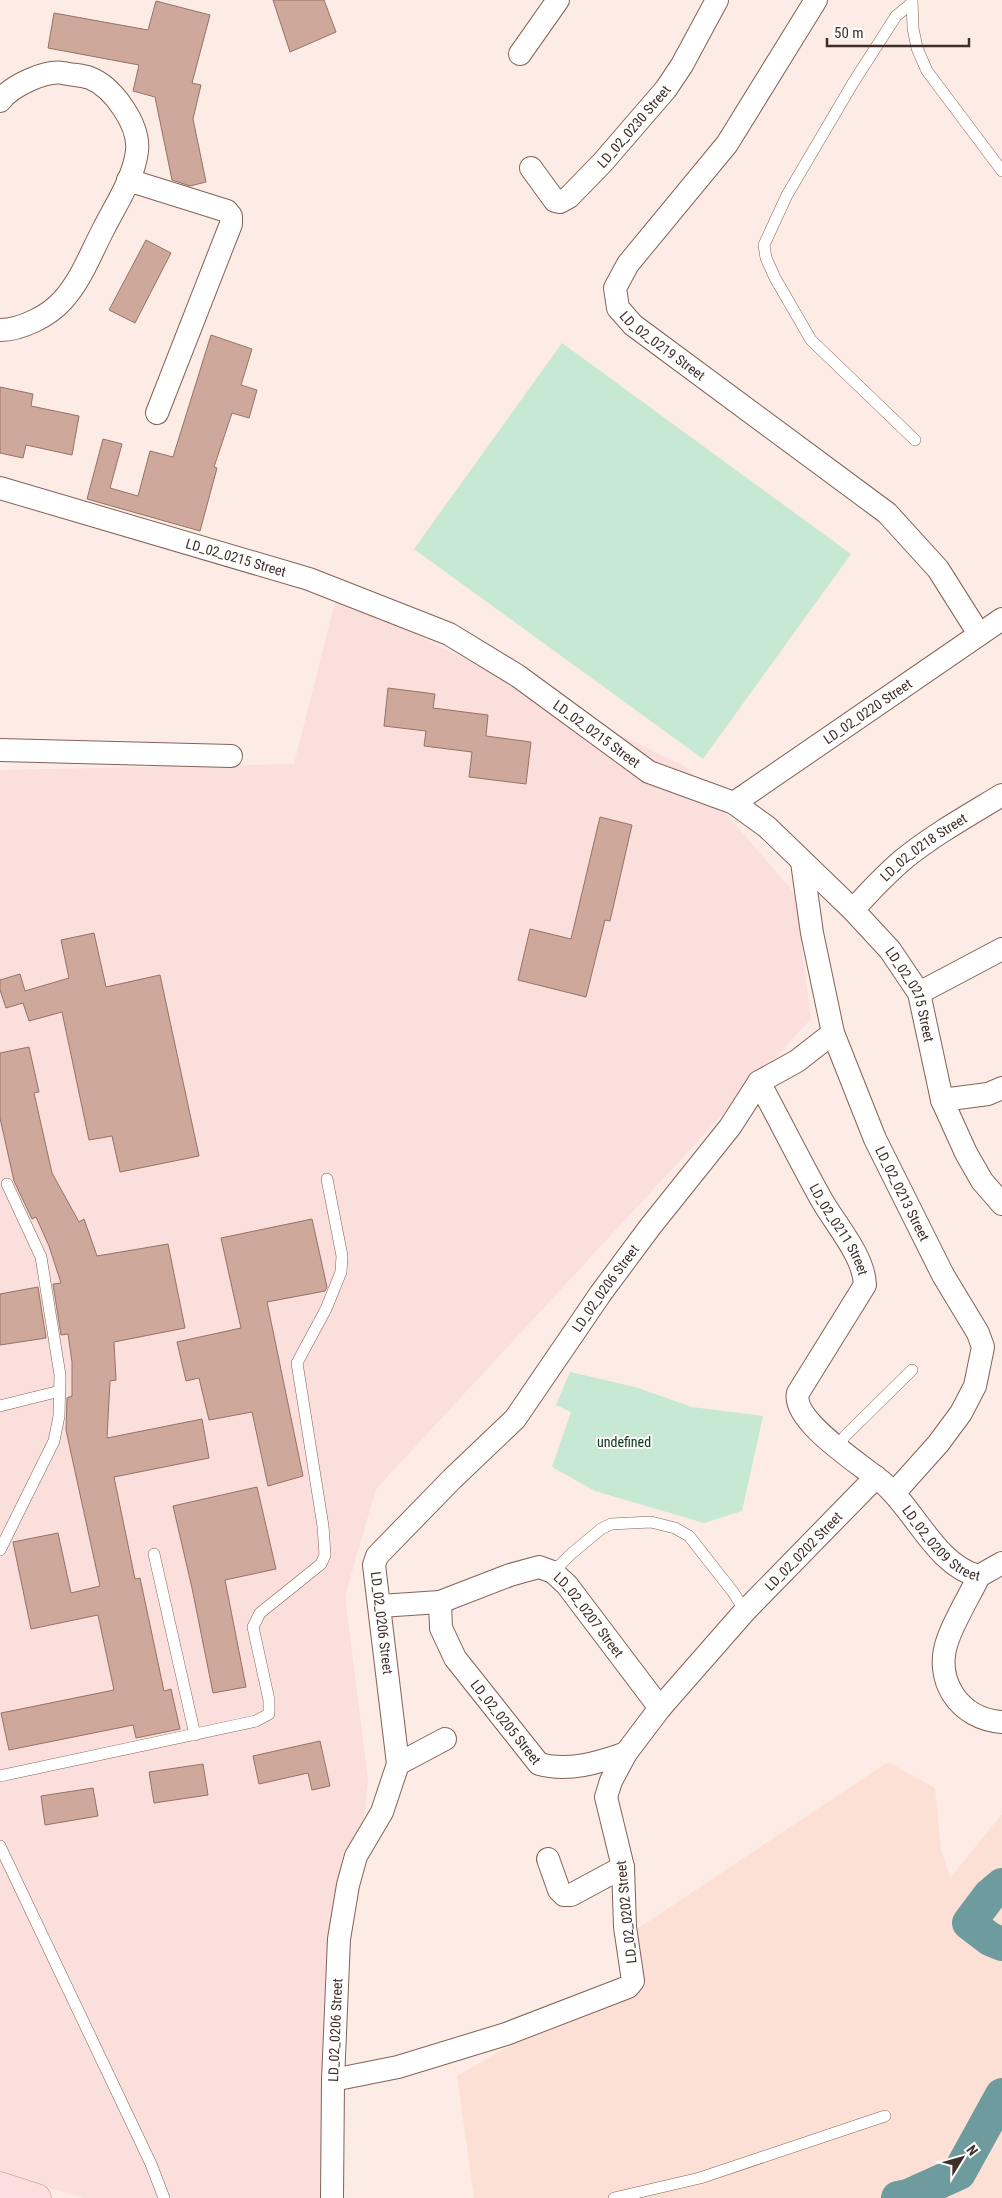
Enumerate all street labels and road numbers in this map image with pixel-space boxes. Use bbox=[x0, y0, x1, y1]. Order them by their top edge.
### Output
street label: LD_02_0230 Street bbox=[594, 83, 674, 171]
street label: LD_02_0219 Street bbox=[617, 308, 708, 384]
street label: LD_02_0215 Street bbox=[184, 535, 288, 580]
street label: LD_02_0220 Street bbox=[820, 675, 915, 747]
street label: LD_02_0215 Street bbox=[550, 697, 643, 771]
street label: LD_02_0218 Street bbox=[877, 810, 970, 884]
street label: LD_02_0215 Street bbox=[882, 944, 937, 1043]
street label: LD_02_0213 Street bbox=[872, 1144, 933, 1244]
street label: LD_02_0211 Street bbox=[806, 1181, 871, 1277]
street label: LD_02_0206 Street bbox=[569, 1242, 642, 1335]
street label: LD_02_0209 Street bbox=[899, 1502, 982, 1584]
street label: LD_02_0202 Street bbox=[762, 1509, 845, 1594]
street label: LD_02_0207 Street bbox=[551, 1569, 627, 1660]
street label: LD_02_0206 Street bbox=[368, 1571, 396, 1675]
street label: LD_02_0205 Street bbox=[467, 1677, 544, 1768]
street label: LD_02_0202 Street bbox=[613, 1860, 639, 1964]
street label: LD_02_0206 Street bbox=[325, 1978, 345, 2082]

